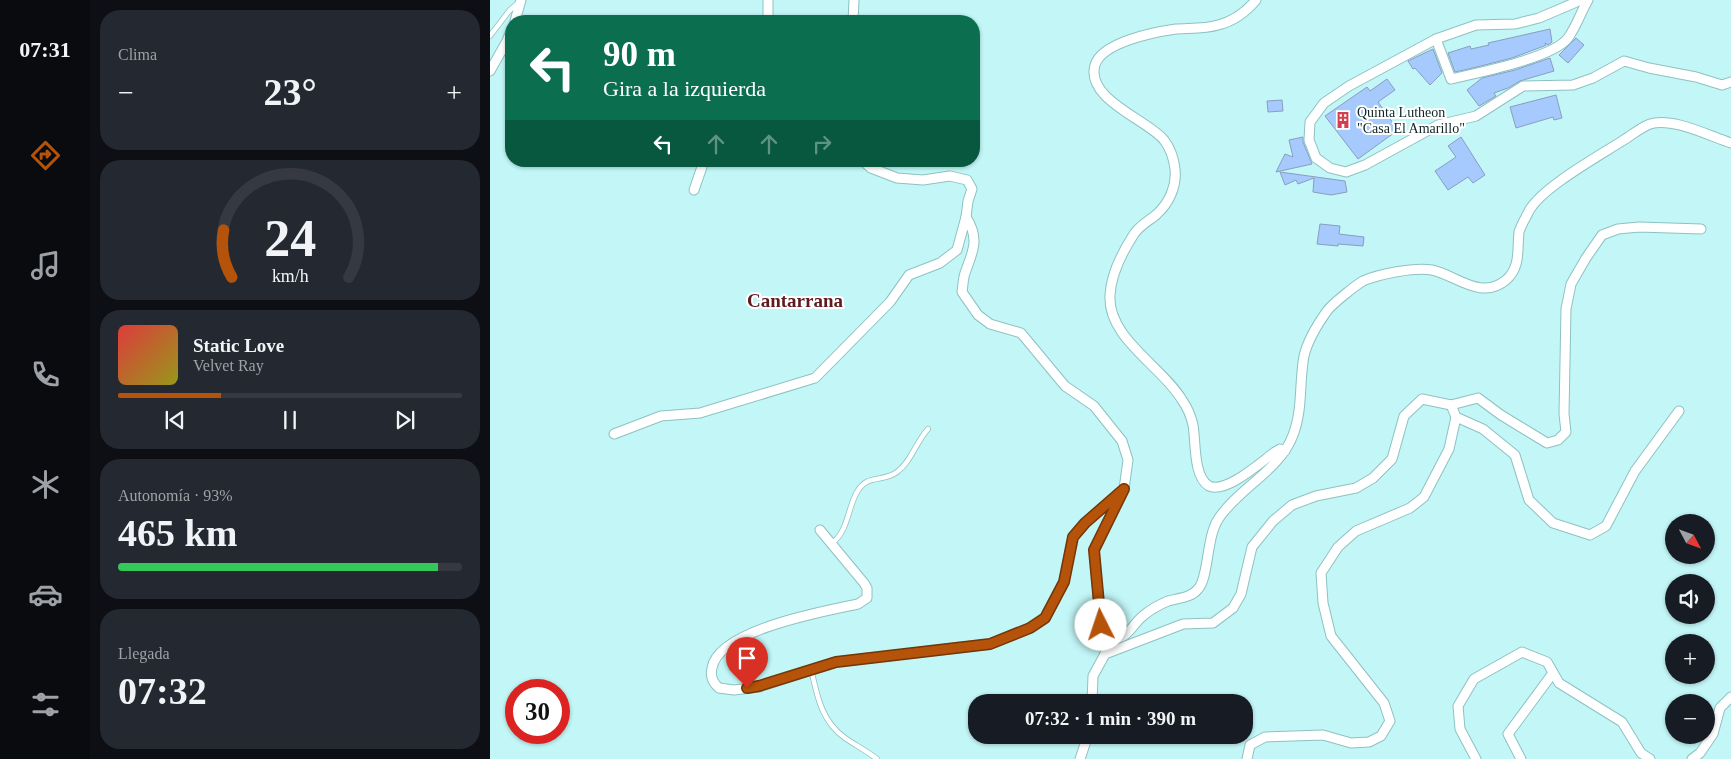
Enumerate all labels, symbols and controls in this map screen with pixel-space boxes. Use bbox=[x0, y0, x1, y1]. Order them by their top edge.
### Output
icon: left bbox=[520, 35, 585, 100]
text: 90 m bbox=[603, 35, 676, 74]
text: 07:31 bbox=[19, 37, 71, 62]
text: Clima bbox=[118, 46, 157, 63]
text: 23° bbox=[263, 71, 317, 113]
text: Gira a la izquierda bbox=[603, 76, 766, 101]
text: − bbox=[118, 77, 134, 108]
text: + bbox=[446, 77, 462, 108]
place label: Quinta Lutheon "Casa El Amarillo" bbox=[1357, 105, 1465, 136]
building icon: Quinta Lutheon "Casa El Amarillo" bbox=[1333, 110, 1353, 130]
icon: left bbox=[649, 130, 677, 158]
icon: ahead bbox=[702, 130, 730, 158]
icon: ahead bbox=[755, 130, 783, 158]
icon: right bbox=[808, 130, 836, 158]
icon: directions bbox=[28, 138, 63, 173]
text: 24 bbox=[264, 210, 316, 267]
icon: music bbox=[28, 248, 63, 283]
text: km/h bbox=[272, 266, 308, 286]
district label: Cantarrana bbox=[747, 290, 844, 311]
text: Static Love bbox=[193, 335, 284, 356]
icon: phone bbox=[28, 357, 63, 392]
text: Velvet Ray bbox=[193, 357, 264, 374]
icon: previous bbox=[161, 406, 189, 434]
icon: pause bbox=[276, 406, 304, 434]
icon: next bbox=[391, 406, 419, 434]
icon: climate bbox=[28, 467, 63, 502]
text: Autonomía · 93% bbox=[118, 487, 233, 504]
text: 465 km bbox=[118, 512, 237, 554]
north arrow bbox=[1665, 514, 1715, 564]
map controls bbox=[1665, 514, 1715, 744]
button: sound bbox=[1665, 574, 1715, 624]
icon: car bbox=[28, 577, 63, 612]
position arrow bbox=[1074, 598, 1126, 650]
button: + bbox=[1665, 634, 1715, 684]
pin bbox=[726, 637, 768, 688]
icon: arrive bbox=[733, 644, 761, 672]
text: Llegada bbox=[118, 645, 170, 662]
text: 07:32 bbox=[118, 670, 207, 712]
speed limit sign: 30 bbox=[505, 679, 570, 744]
icon: filters bbox=[28, 687, 63, 722]
button: − bbox=[1665, 694, 1715, 744]
text: 07:32 · 1 min · 390 m bbox=[1025, 708, 1196, 729]

